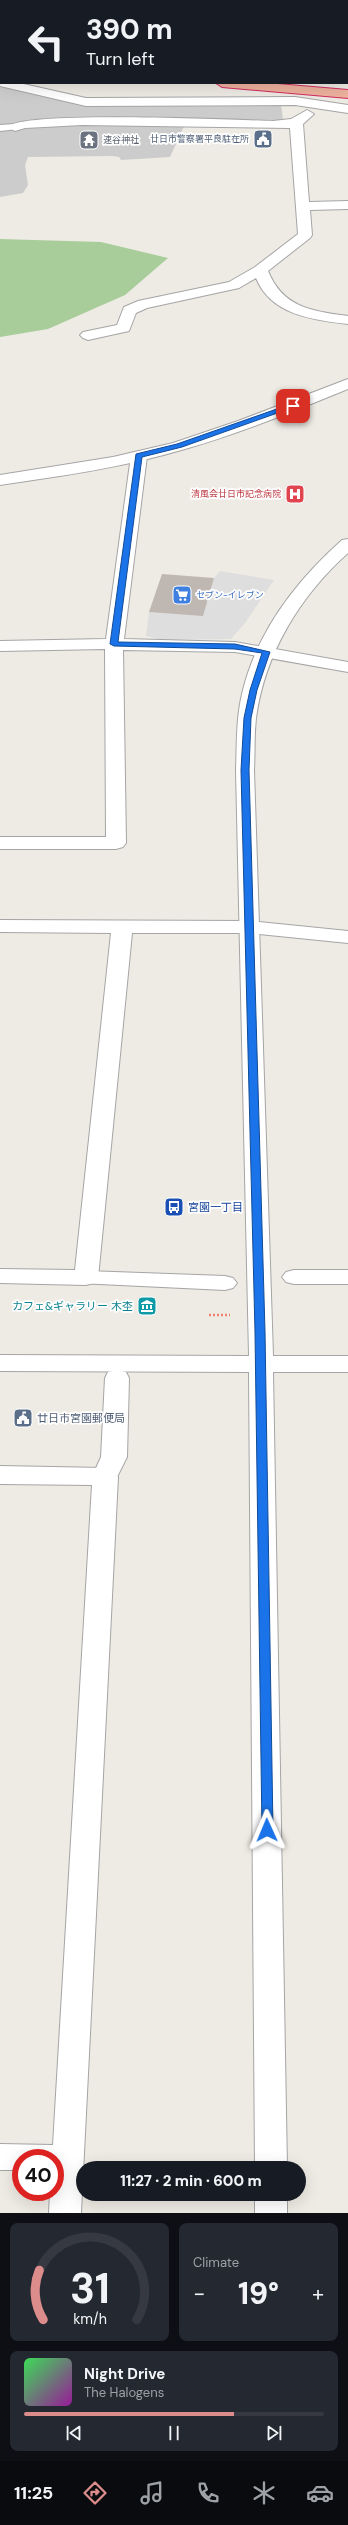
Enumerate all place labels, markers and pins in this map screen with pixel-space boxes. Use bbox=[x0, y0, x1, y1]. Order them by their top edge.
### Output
public building icon: 廿日市警察署平良駐在所 bbox=[252, 128, 274, 150]
temple icon: 速谷神社 bbox=[78, 129, 100, 151]
place label: 廿日市警察署平良駐在所 bbox=[150, 133, 249, 145]
place label: 速谷神社 bbox=[103, 134, 139, 146]
pin bbox=[276, 389, 310, 423]
hospital icon: 清風会廿日市記念病院 bbox=[284, 483, 306, 505]
place label: 清風会廿日市記念病院 bbox=[191, 488, 281, 500]
supermarket icon: セブン-イレブン bbox=[171, 584, 193, 606]
place label: セブン-イレブン bbox=[196, 589, 264, 601]
bus stop icon: 宮園一丁目 bbox=[163, 1196, 185, 1218]
place label: 宮園一丁目 bbox=[188, 1200, 243, 1214]
museum icon: カフェ&ギャラリー 木杢 bbox=[136, 1295, 158, 1317]
place label: カフェ&ギャラリー 木杢 bbox=[12, 1299, 133, 1313]
public building icon: 廿日市宮園郵便局 bbox=[12, 1407, 34, 1429]
place label: 廿日市宮園郵便局 bbox=[37, 1411, 125, 1425]

